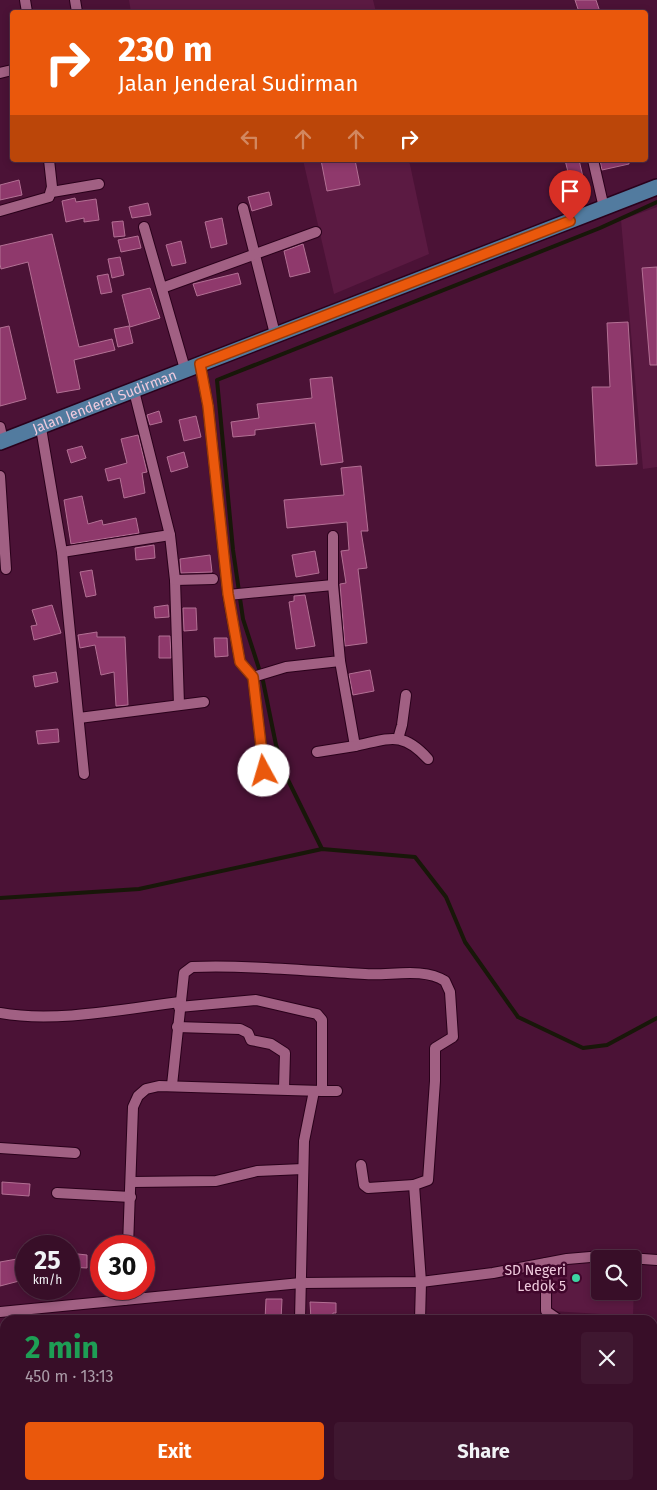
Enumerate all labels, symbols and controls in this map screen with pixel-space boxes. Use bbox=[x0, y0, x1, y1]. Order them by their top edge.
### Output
text: 230 m bbox=[118, 28, 212, 70]
icon: right bbox=[35, 30, 100, 95]
text: Jalan Jenderal Sudirman bbox=[118, 70, 358, 97]
icon: left bbox=[236, 125, 264, 153]
icon: ahead bbox=[289, 125, 317, 153]
icon: ahead bbox=[342, 125, 370, 153]
icon: right bbox=[395, 125, 423, 153]
pin bbox=[549, 170, 591, 221]
icon: arrive bbox=[556, 177, 584, 205]
street label: Jalan Jenderal Sudirman bbox=[30, 366, 179, 438]
position arrow bbox=[237, 744, 289, 796]
speed limit sign: 30 bbox=[90, 1235, 155, 1300]
text: 25 bbox=[34, 1246, 61, 1276]
map controls bbox=[591, 1250, 641, 1300]
button: search bbox=[591, 1250, 641, 1300]
place label: SD Negeri Ledok 5 bbox=[504, 1262, 566, 1295]
marker: SD Negeri Ledok 5 bbox=[570, 1272, 582, 1284]
text: km/h bbox=[33, 1273, 62, 1287]
text: 2 min bbox=[25, 1330, 99, 1366]
button: close bbox=[581, 1332, 633, 1384]
text: 450 m · 13:13 bbox=[25, 1367, 114, 1386]
button: Exit bbox=[25, 1422, 324, 1480]
button: Share bbox=[334, 1422, 633, 1480]

